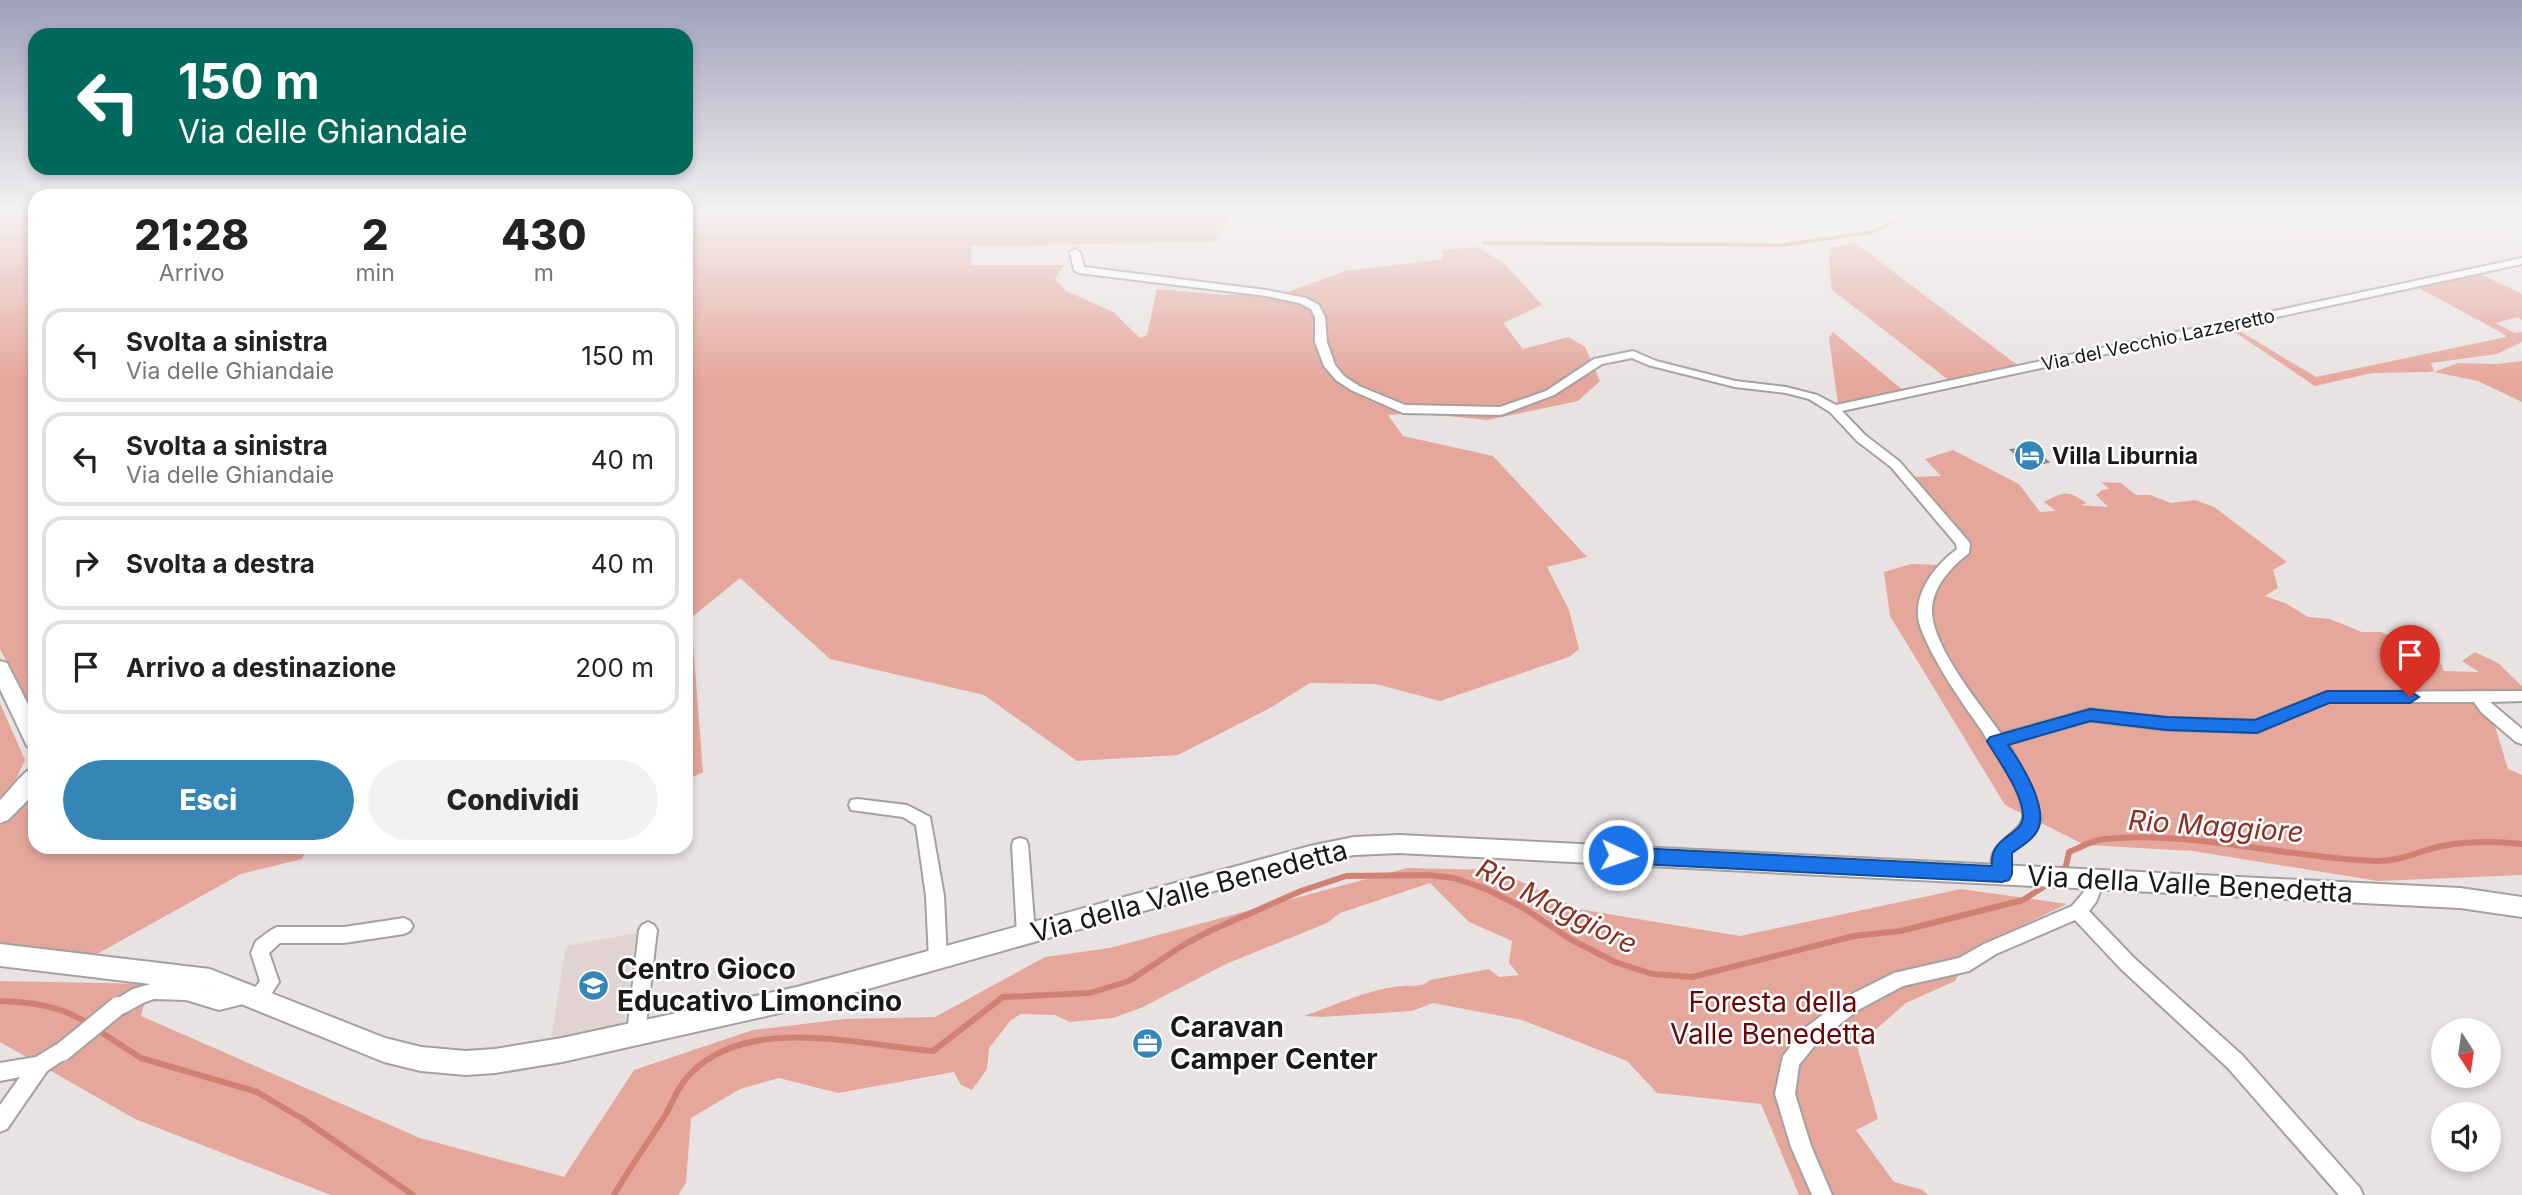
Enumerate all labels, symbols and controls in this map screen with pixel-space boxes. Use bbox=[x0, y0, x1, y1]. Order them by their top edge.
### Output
text: 150 m bbox=[178, 52, 320, 111]
icon: left bbox=[63, 56, 154, 147]
text: Via delle Ghiandaie bbox=[178, 112, 468, 151]
text: 21:28 bbox=[134, 209, 249, 260]
text: 2 bbox=[362, 209, 389, 260]
text: 430 bbox=[501, 209, 587, 260]
text: Arrivo bbox=[159, 259, 225, 287]
text: min bbox=[355, 259, 395, 287]
text: m bbox=[534, 259, 554, 287]
street label: Via del Vecchio Lazzeretto bbox=[2039, 304, 2277, 376]
text: Svolta a sinistra bbox=[126, 326, 328, 357]
icon: left bbox=[67, 336, 105, 374]
text: 150 m bbox=[581, 340, 654, 371]
text: Via delle Ghiandaie bbox=[126, 357, 334, 385]
text: Svolta a sinistra bbox=[126, 430, 328, 461]
hotel icon: Villa Liburnia bbox=[2012, 439, 2046, 473]
icon: left bbox=[67, 440, 105, 478]
place label: Villa Liburnia bbox=[2052, 442, 2198, 470]
text: 40 m bbox=[591, 444, 654, 475]
text: Via delle Ghiandaie bbox=[126, 461, 334, 489]
icon: right bbox=[67, 544, 105, 582]
text: Svolta a destra bbox=[126, 548, 315, 579]
text: 40 m bbox=[591, 548, 654, 579]
pin bbox=[2380, 625, 2440, 697]
icon: arrive bbox=[2391, 636, 2429, 674]
icon: arrive bbox=[67, 648, 105, 686]
text: Arrivo a destinazione bbox=[126, 652, 396, 683]
text: 200 m bbox=[575, 652, 654, 683]
button: Esci bbox=[63, 760, 354, 840]
button: Condividi bbox=[368, 760, 658, 840]
water label: Rio Maggiore bbox=[2127, 803, 2305, 849]
position arrow bbox=[1581, 818, 1655, 892]
street label: Via della Valle Benedetta bbox=[1027, 832, 1351, 950]
water label: Rio Maggiore bbox=[1471, 851, 1643, 961]
street label: Via della Valle Benedetta bbox=[2026, 858, 2354, 910]
place label: Centro Gioco Educativo Limoncino bbox=[617, 952, 902, 1018]
school or university icon: Centro Gioco Educativo Limoncino bbox=[577, 968, 611, 1002]
park label: Foresta della Valle Benedetta bbox=[1670, 985, 1876, 1051]
place label: Caravan Camper Center bbox=[1170, 1010, 1378, 1076]
north arrow bbox=[2431, 1018, 2501, 1088]
map controls bbox=[2431, 1018, 2501, 1172]
office icon: Caravan Camper Center bbox=[1130, 1026, 1164, 1060]
button: sound bbox=[2431, 1102, 2501, 1172]

